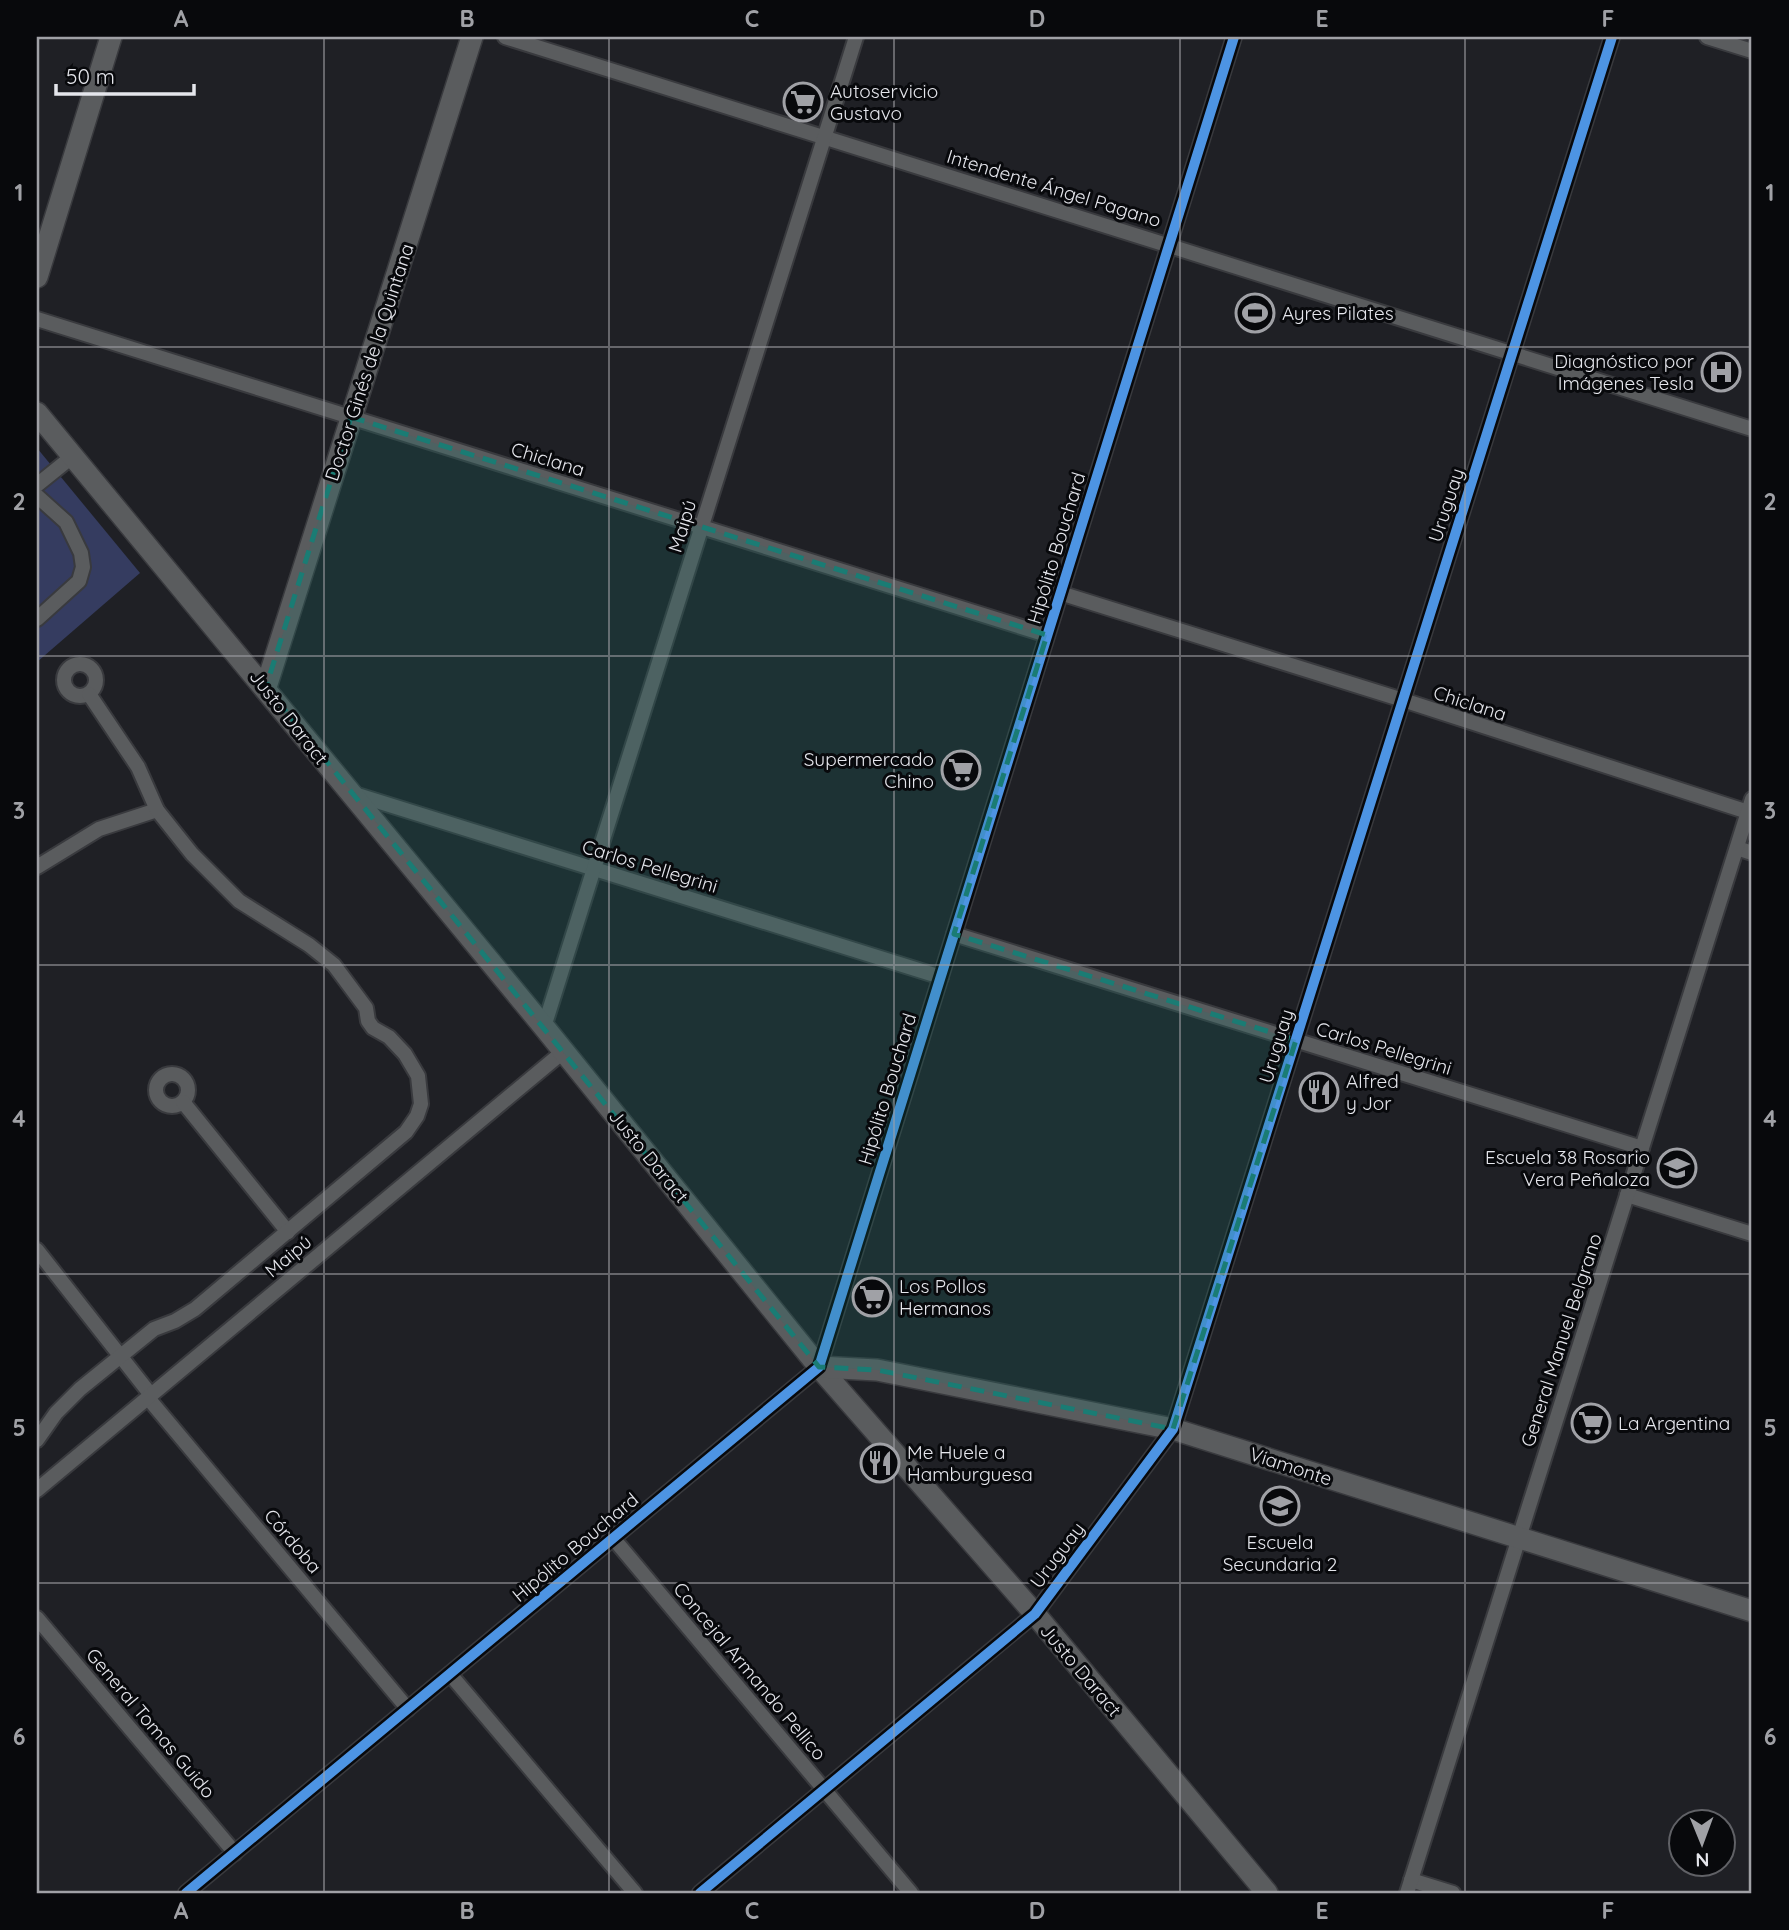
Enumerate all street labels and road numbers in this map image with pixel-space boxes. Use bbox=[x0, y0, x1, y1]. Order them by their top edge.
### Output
street label: Intendente Ángel Pagano bbox=[944, 144, 1164, 232]
street label: Doctor Ginés de la Quintana bbox=[319, 240, 419, 484]
street label: Chiclana bbox=[508, 436, 588, 482]
street label: Uruguay bbox=[1423, 465, 1469, 545]
street label: Hipólito Bouchard bbox=[1022, 469, 1090, 627]
street label: Maipú bbox=[663, 497, 701, 555]
street label: Justo Daract bbox=[245, 665, 333, 769]
street label: Chiclana bbox=[1430, 680, 1510, 726]
street label: Carlos Pellegrini bbox=[579, 834, 721, 898]
street label: Uruguay bbox=[1253, 1006, 1299, 1086]
street label: Hipólito Bouchard bbox=[853, 1010, 921, 1168]
street label: Carlos Pellegrini bbox=[1313, 1016, 1455, 1080]
street label: Justo Daract bbox=[604, 1104, 694, 1208]
street label: Maipú bbox=[260, 1230, 316, 1282]
street label: General Manuel Belgrano bbox=[1515, 1230, 1607, 1450]
street label: Viamonte bbox=[1247, 1441, 1335, 1491]
street label: Hipólito Bouchard bbox=[507, 1487, 643, 1607]
street label: Córdoba bbox=[259, 1504, 327, 1578]
street label: Uruguay bbox=[1024, 1517, 1090, 1593]
street label: Concejal Armando Pellico bbox=[668, 1577, 832, 1765]
street label: Justo Daract bbox=[1035, 1619, 1127, 1721]
street label: General Tomas Guido bbox=[81, 1643, 221, 1803]

